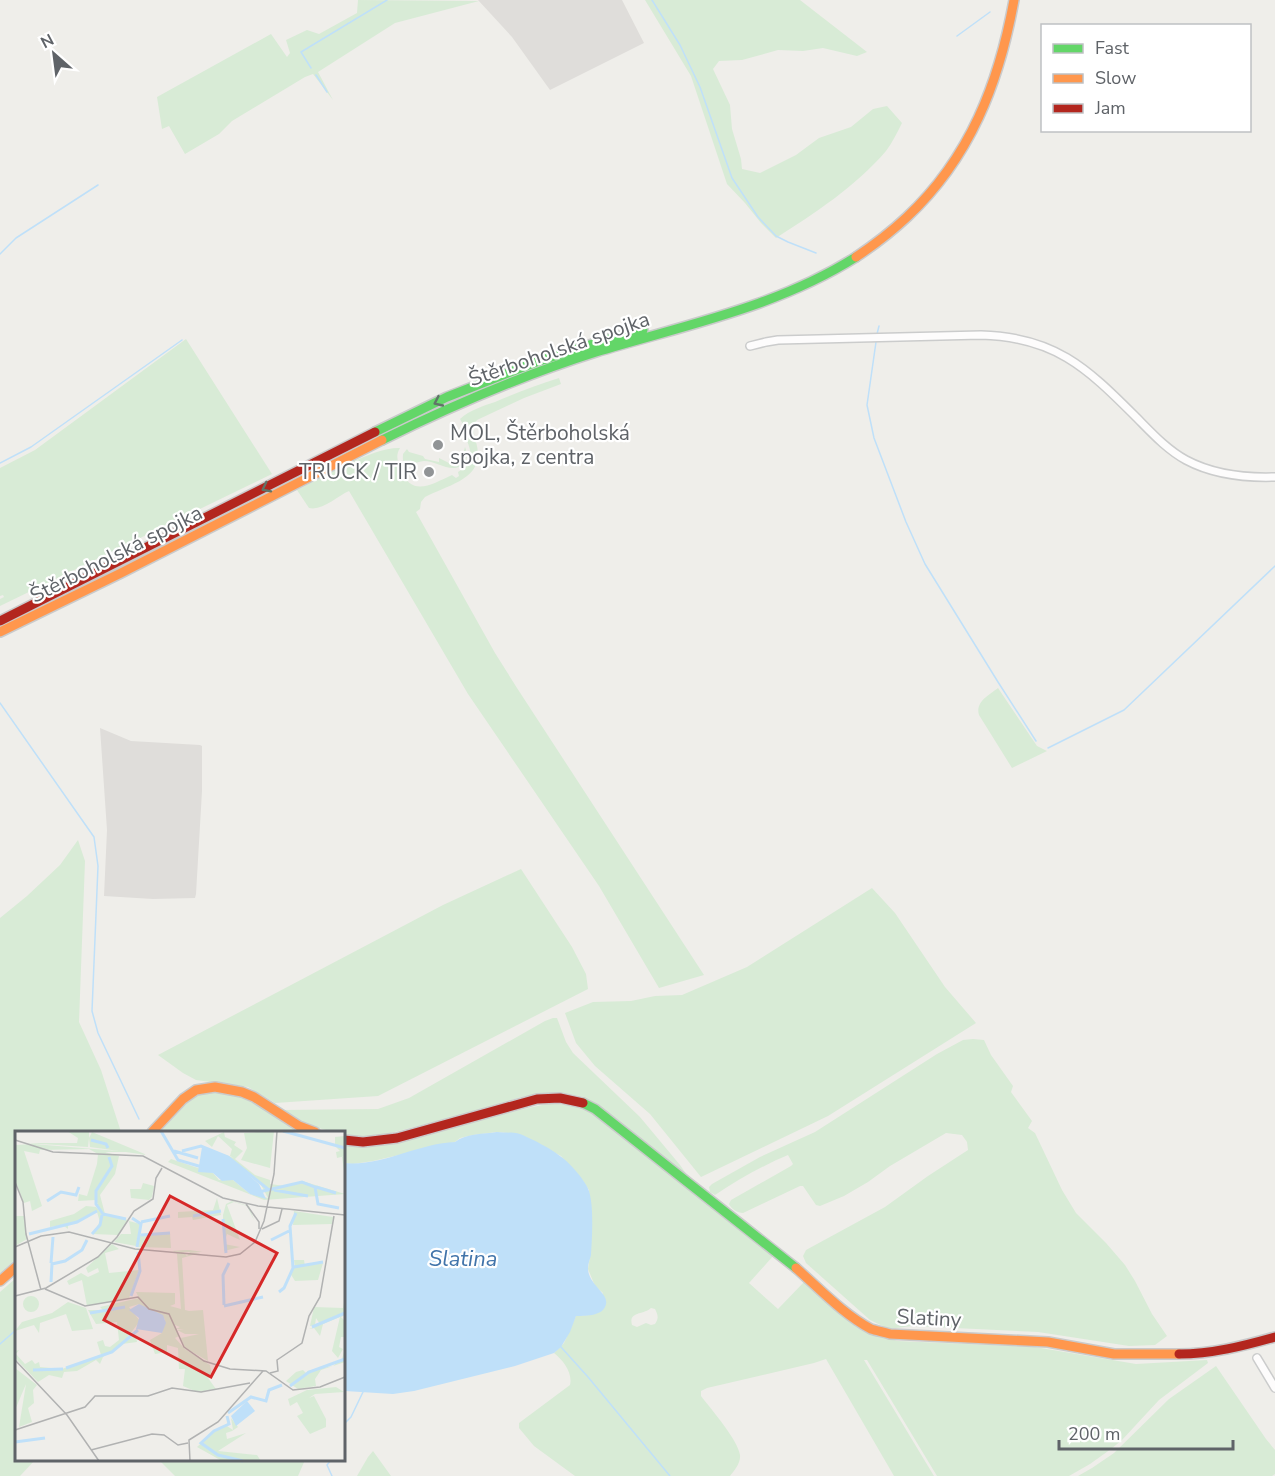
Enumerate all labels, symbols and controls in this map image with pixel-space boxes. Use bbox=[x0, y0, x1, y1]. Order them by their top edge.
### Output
north arrow bbox=[24, 24, 84, 84]
legend bbox=[1041, 24, 1251, 132]
text: N bbox=[37, 29, 58, 54]
text: Fast bbox=[1095, 36, 1130, 60]
text: Slow bbox=[1095, 66, 1136, 90]
text: Jam bbox=[1094, 96, 1126, 120]
street label: Štěrboholská spojka bbox=[465, 305, 653, 393]
one-way arrow bbox=[434, 394, 445, 406]
place label: MOL, Štěrboholská spojka, z centra bbox=[450, 419, 630, 471]
marker: MOL, Štěrboholská spojka, z centra bbox=[431, 438, 445, 452]
place label: TRUCK / TIR bbox=[299, 458, 417, 486]
marker: TRUCK / TIR bbox=[422, 465, 436, 479]
one-way arrow bbox=[261, 480, 272, 492]
street label: Štěrboholská spojka bbox=[25, 498, 207, 610]
inset map bbox=[15, 1131, 345, 1461]
water label: Slatina bbox=[429, 1244, 497, 1274]
street label: Slatiny bbox=[896, 1302, 962, 1334]
scale bar bbox=[1059, 1413, 1233, 1451]
text: 200 m bbox=[1068, 1422, 1120, 1446]

